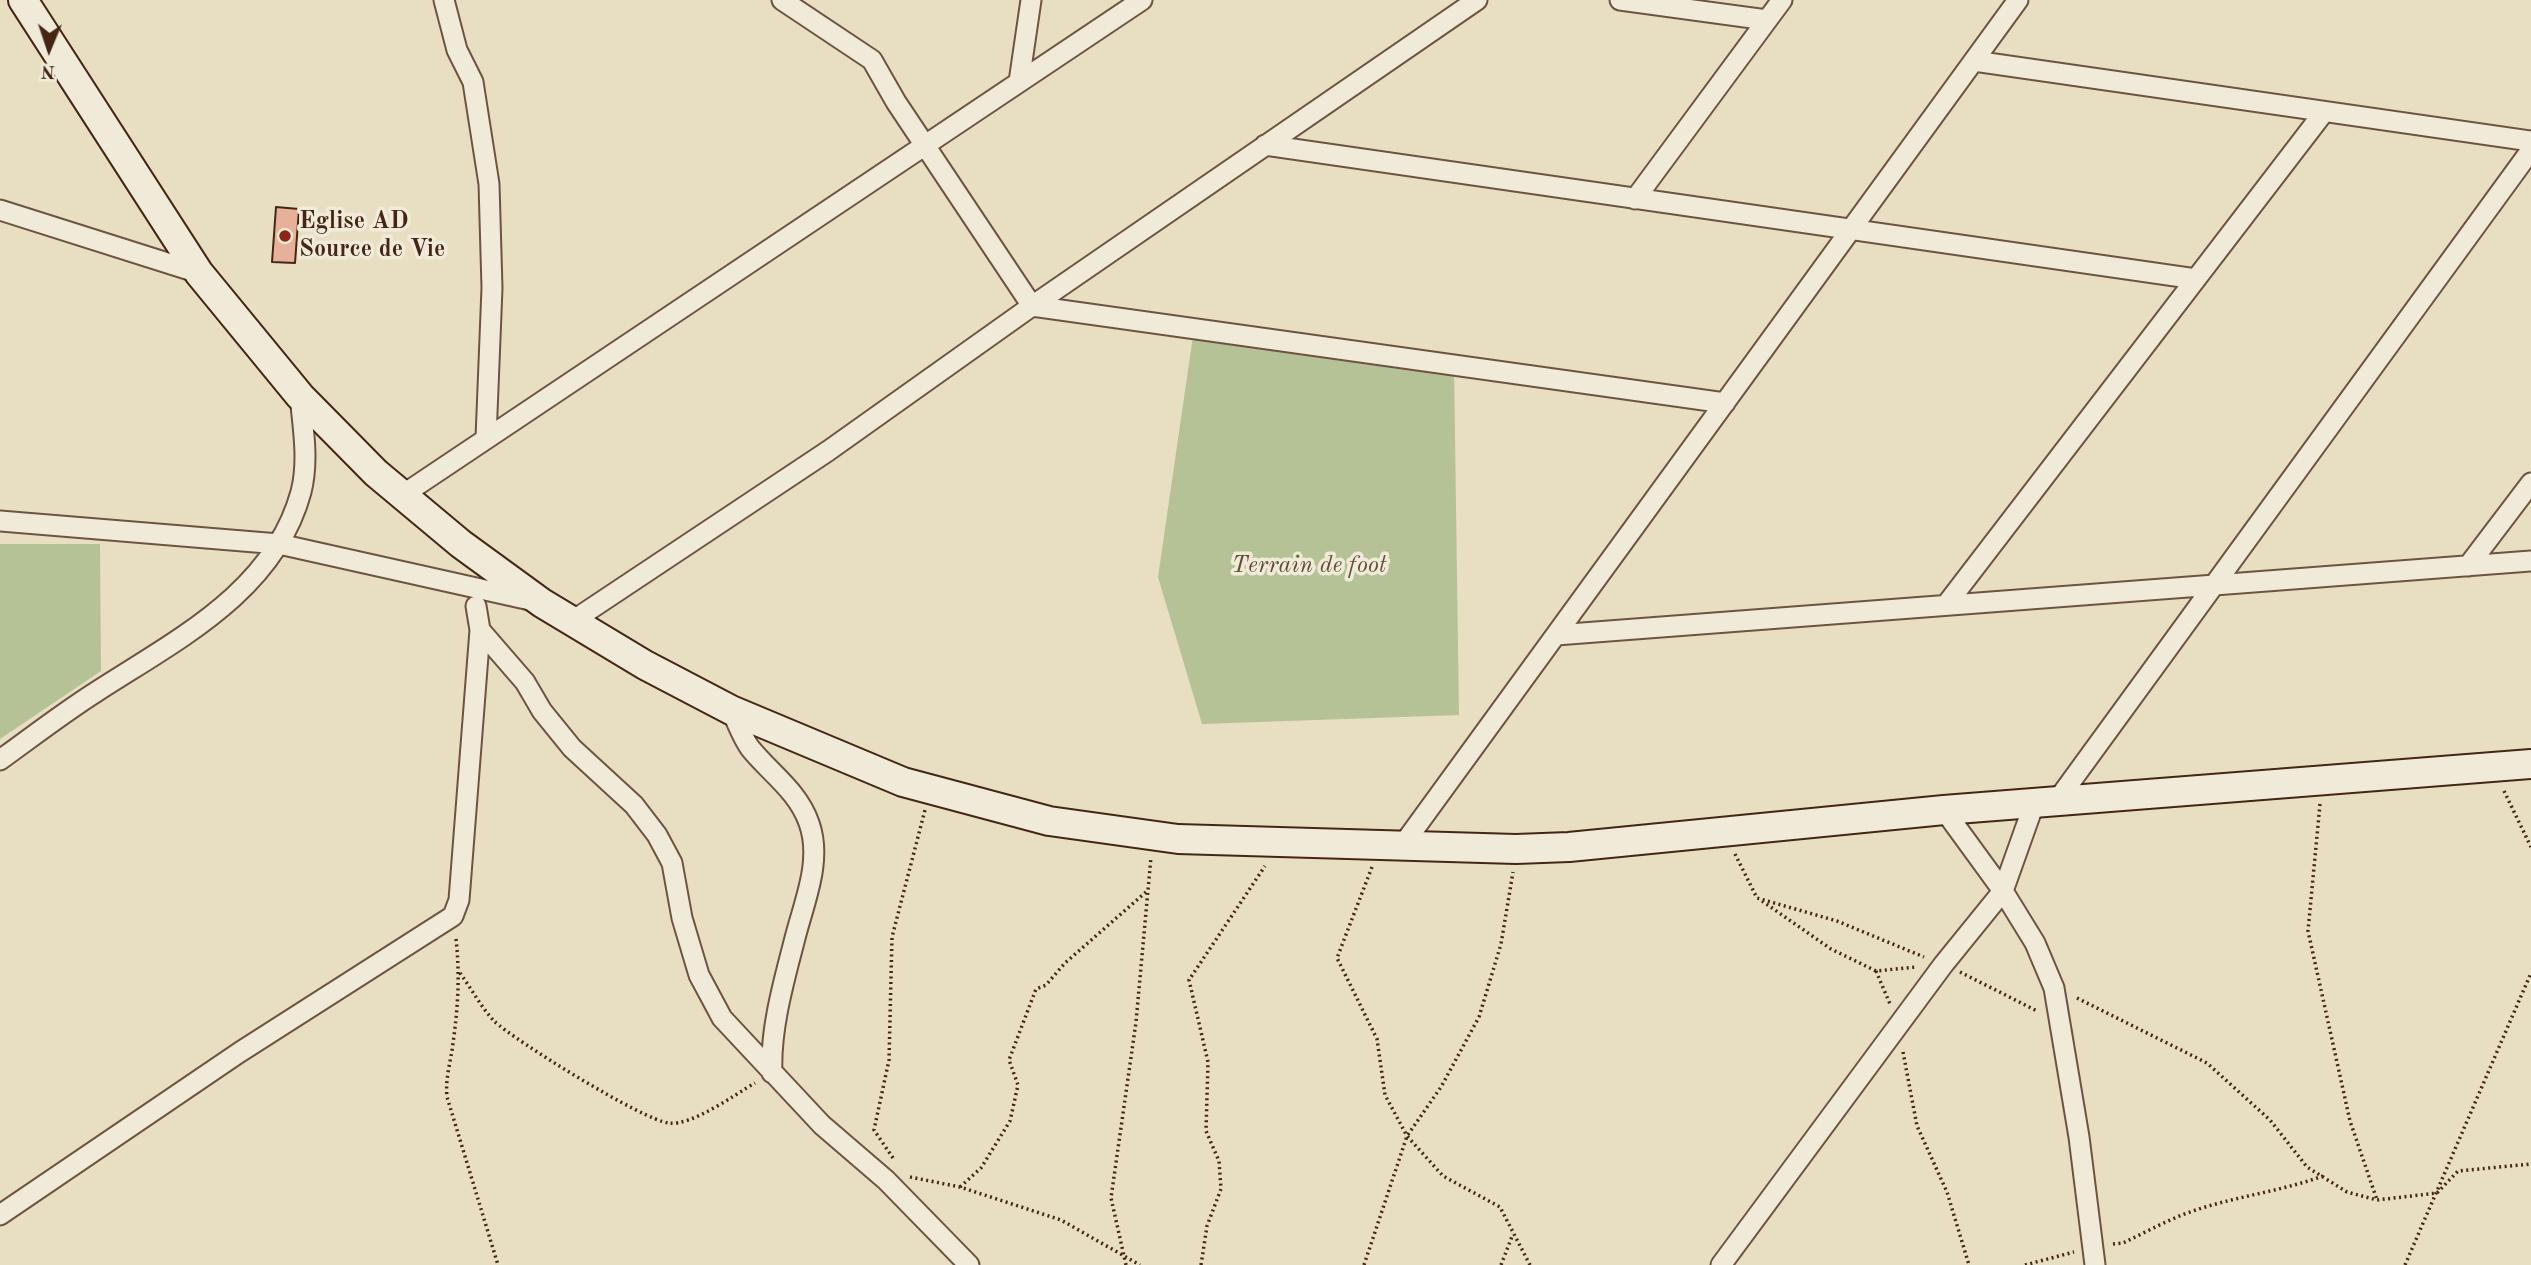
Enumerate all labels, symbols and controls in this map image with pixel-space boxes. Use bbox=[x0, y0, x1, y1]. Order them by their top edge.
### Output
north arrow bbox=[14, 14, 84, 84]
text: N bbox=[41, 61, 56, 80]
place label: Eglise AD Source de Vie bbox=[299, 208, 445, 264]
marker: Eglise AD Source de Vie bbox=[277, 228, 293, 244]
park label: Terrain de foot bbox=[1231, 552, 1387, 580]

